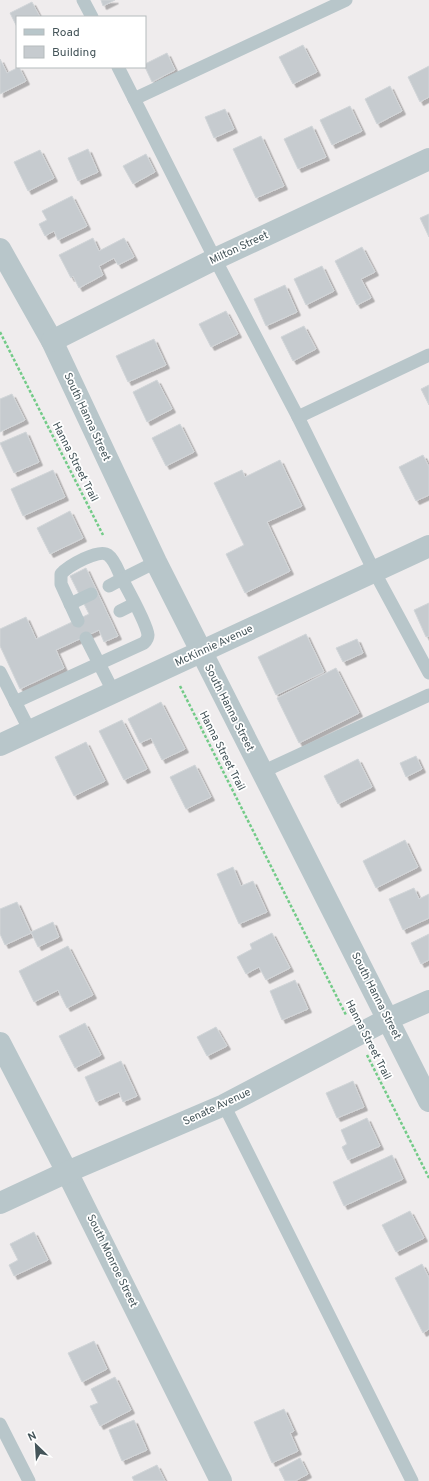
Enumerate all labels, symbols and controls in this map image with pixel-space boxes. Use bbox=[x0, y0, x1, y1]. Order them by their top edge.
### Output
legend bbox=[16, 16, 146, 68]
text: Road bbox=[52, 25, 80, 41]
text: Building bbox=[52, 45, 96, 61]
street label: Milton Street bbox=[207, 228, 271, 268]
street label: South Hanna Street bbox=[60, 371, 114, 463]
street label: Hanna Street Trail bbox=[49, 420, 101, 504]
street label: McKinnie Avenue bbox=[173, 622, 255, 670]
street label: South Hanna Street bbox=[201, 662, 257, 754]
street label: Hanna Street Trail bbox=[196, 709, 248, 793]
street label: South Hanna Street bbox=[348, 950, 404, 1042]
street label: Hanna Street Trail bbox=[342, 998, 394, 1082]
street label: Senate Avenue bbox=[181, 1085, 253, 1129]
street label: South Monroe Street bbox=[83, 1212, 141, 1310]
north arrow bbox=[16, 1425, 56, 1465]
text: N bbox=[26, 1429, 39, 1445]

